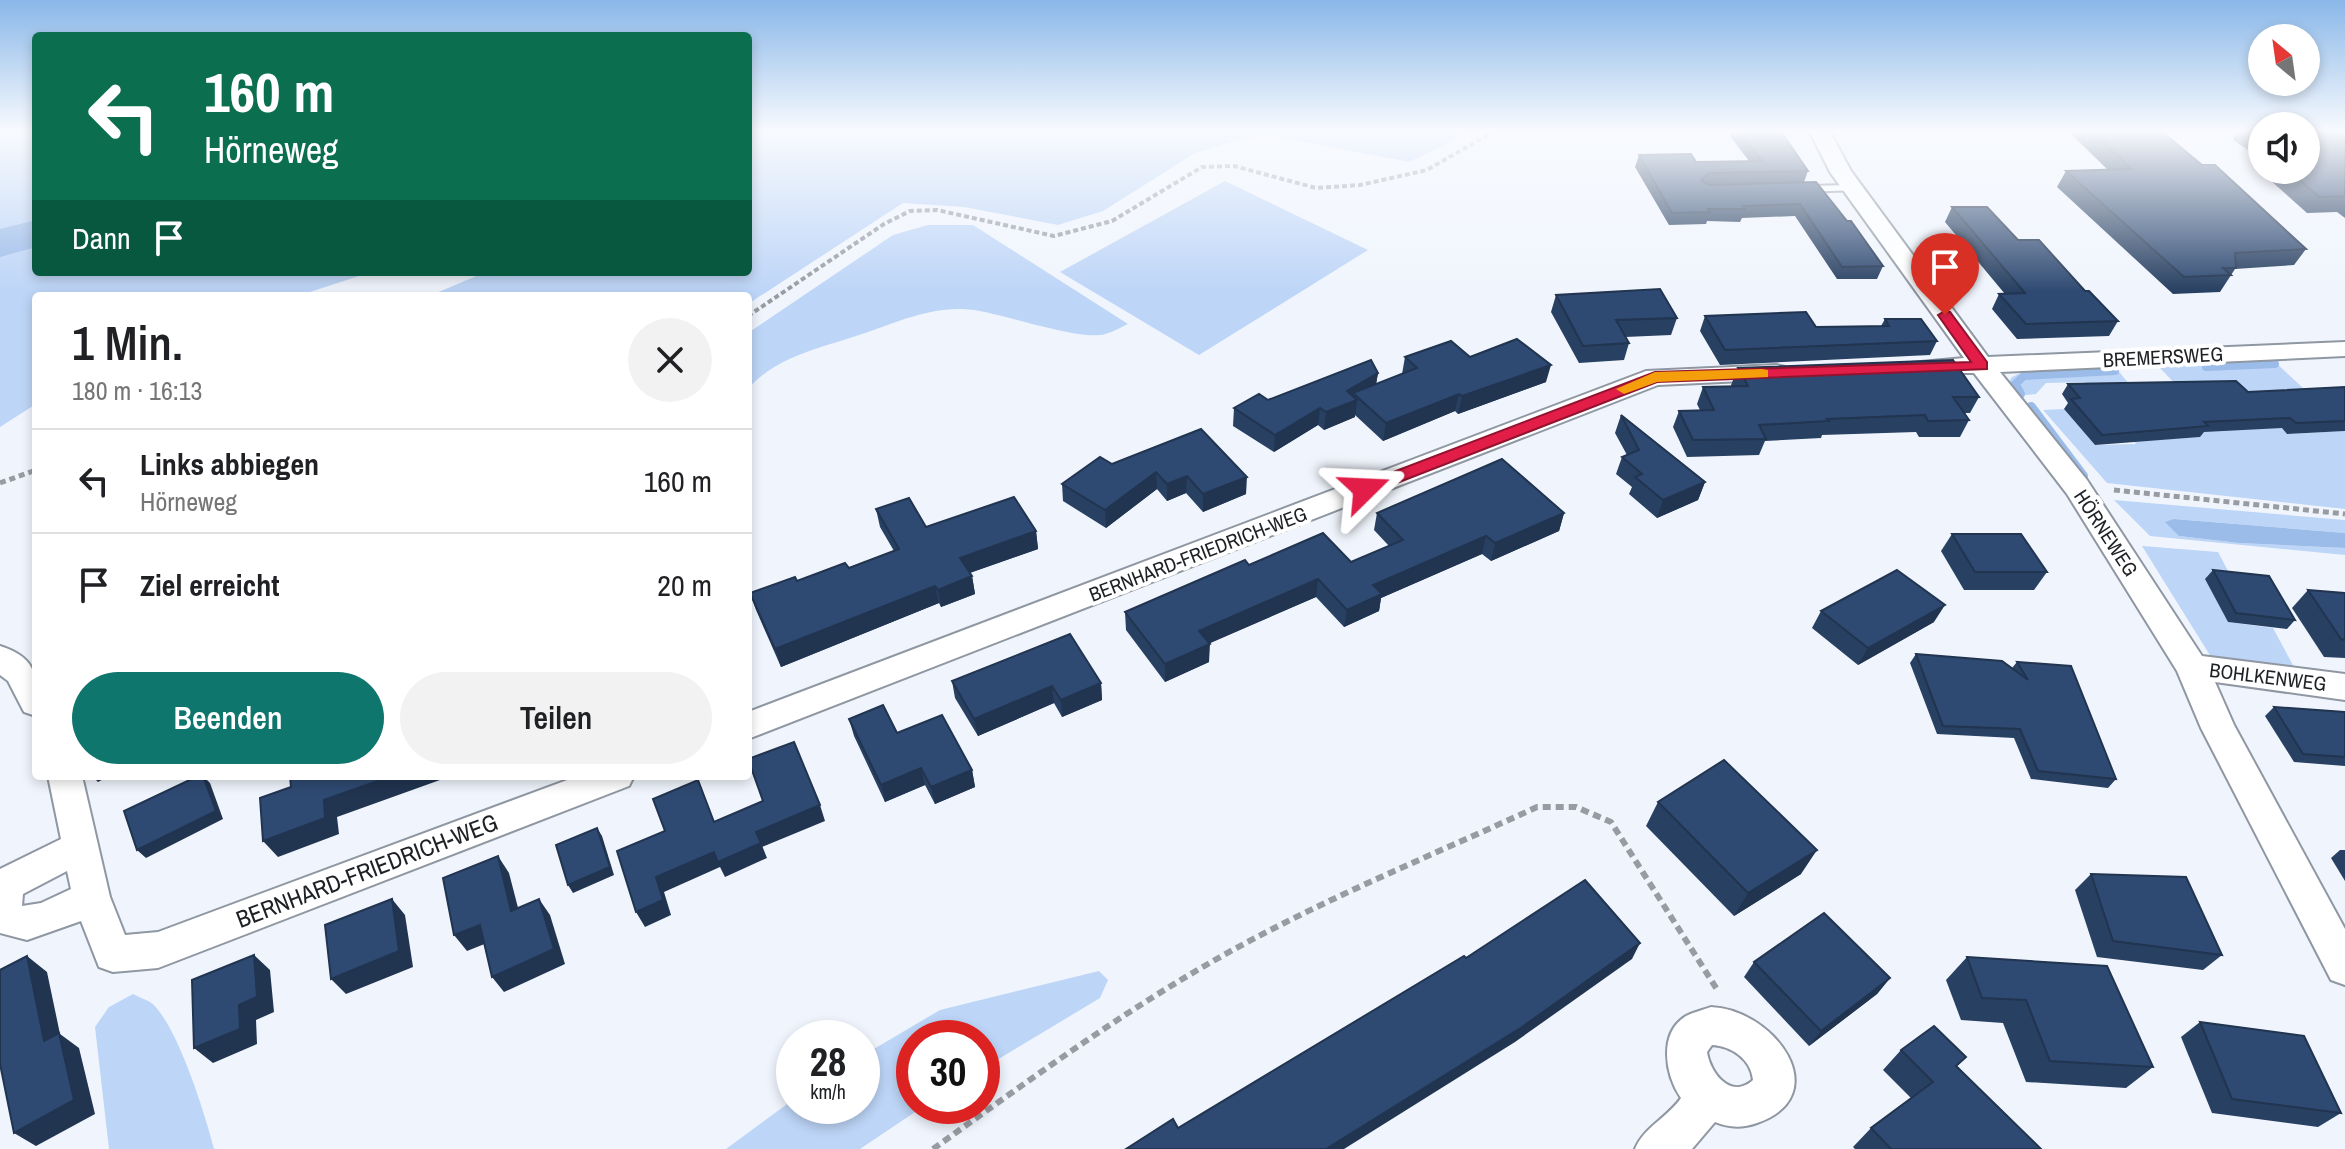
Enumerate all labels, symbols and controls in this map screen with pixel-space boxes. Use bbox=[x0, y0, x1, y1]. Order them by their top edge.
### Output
north arrow bbox=[2248, 24, 2320, 96]
map controls bbox=[2248, 24, 2320, 184]
text: 160 m bbox=[204, 54, 334, 129]
icon: left bbox=[72, 64, 176, 168]
button: sound bbox=[2248, 112, 2320, 184]
text: Hörneweg bbox=[204, 126, 339, 174]
icon: arrive bbox=[147, 216, 191, 260]
text: Dann bbox=[72, 218, 131, 258]
pin bbox=[1911, 233, 1979, 315]
icon: arrive bbox=[1923, 245, 1967, 289]
text: 1 Min. bbox=[72, 310, 183, 375]
button: close bbox=[628, 318, 712, 402]
street label: BREMERSWEG bbox=[2102, 340, 2224, 373]
text: 180 m · 16:13 bbox=[72, 373, 202, 408]
text: Links abbiegen bbox=[140, 444, 319, 484]
position arrow bbox=[1323, 447, 1407, 531]
icon: left bbox=[72, 459, 116, 503]
text: 160 m bbox=[644, 461, 712, 501]
text: Hörneweg bbox=[140, 484, 237, 519]
street label: HÖRNEWEG bbox=[2068, 484, 2145, 581]
street label: BERNHARD-FRIEDRICH-WEG bbox=[1085, 499, 1311, 608]
icon: arrive bbox=[72, 563, 116, 607]
text: Ziel erreicht bbox=[140, 565, 279, 605]
text: 20 m bbox=[657, 565, 712, 605]
street label: BOHLKENWEG bbox=[2208, 656, 2328, 697]
button: Beenden bbox=[72, 672, 384, 764]
button: Teilen bbox=[400, 672, 712, 764]
street label: BERNHARD-FRIEDRICH-WEG bbox=[231, 805, 502, 935]
speed limit sign: 30 bbox=[896, 1020, 1000, 1124]
text: 28 bbox=[810, 1035, 846, 1088]
text: km/h bbox=[810, 1078, 846, 1105]

